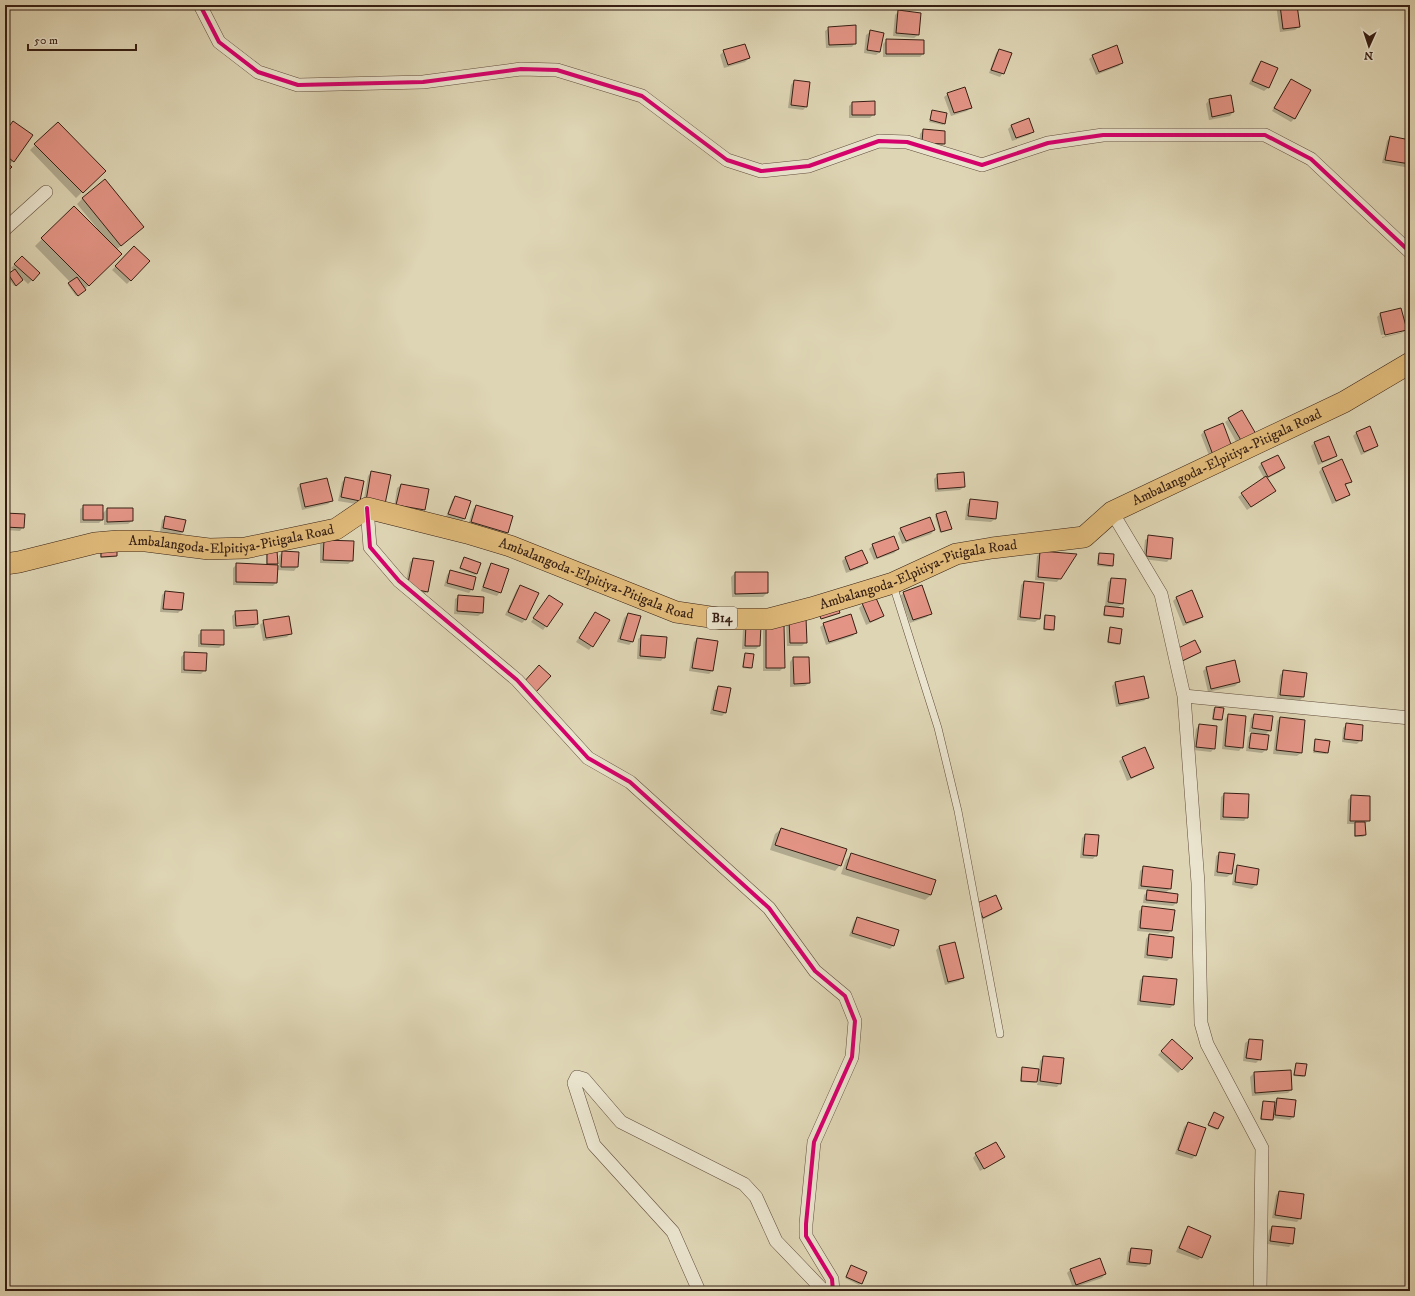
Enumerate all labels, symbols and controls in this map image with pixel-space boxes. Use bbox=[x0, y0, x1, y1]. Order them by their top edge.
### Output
scale bar bbox=[28, 26, 136, 52]
north arrow bbox=[1349, 26, 1389, 66]
text: 50 m bbox=[34, 33, 58, 48]
text: N bbox=[1364, 48, 1373, 62]
street label: Ambalangoda-Elpitiya-Pitigala Road bbox=[1129, 405, 1325, 510]
street label: Ambalangoda-Elpitiya-Pitigala Road bbox=[129, 521, 336, 558]
street label: Ambalangoda-Elpitiya-Pitigala Road bbox=[497, 534, 695, 623]
street label: Ambalangoda-Elpitiya-Pitigala Road bbox=[817, 536, 1018, 614]
road number: B14 bbox=[707, 607, 737, 629]

